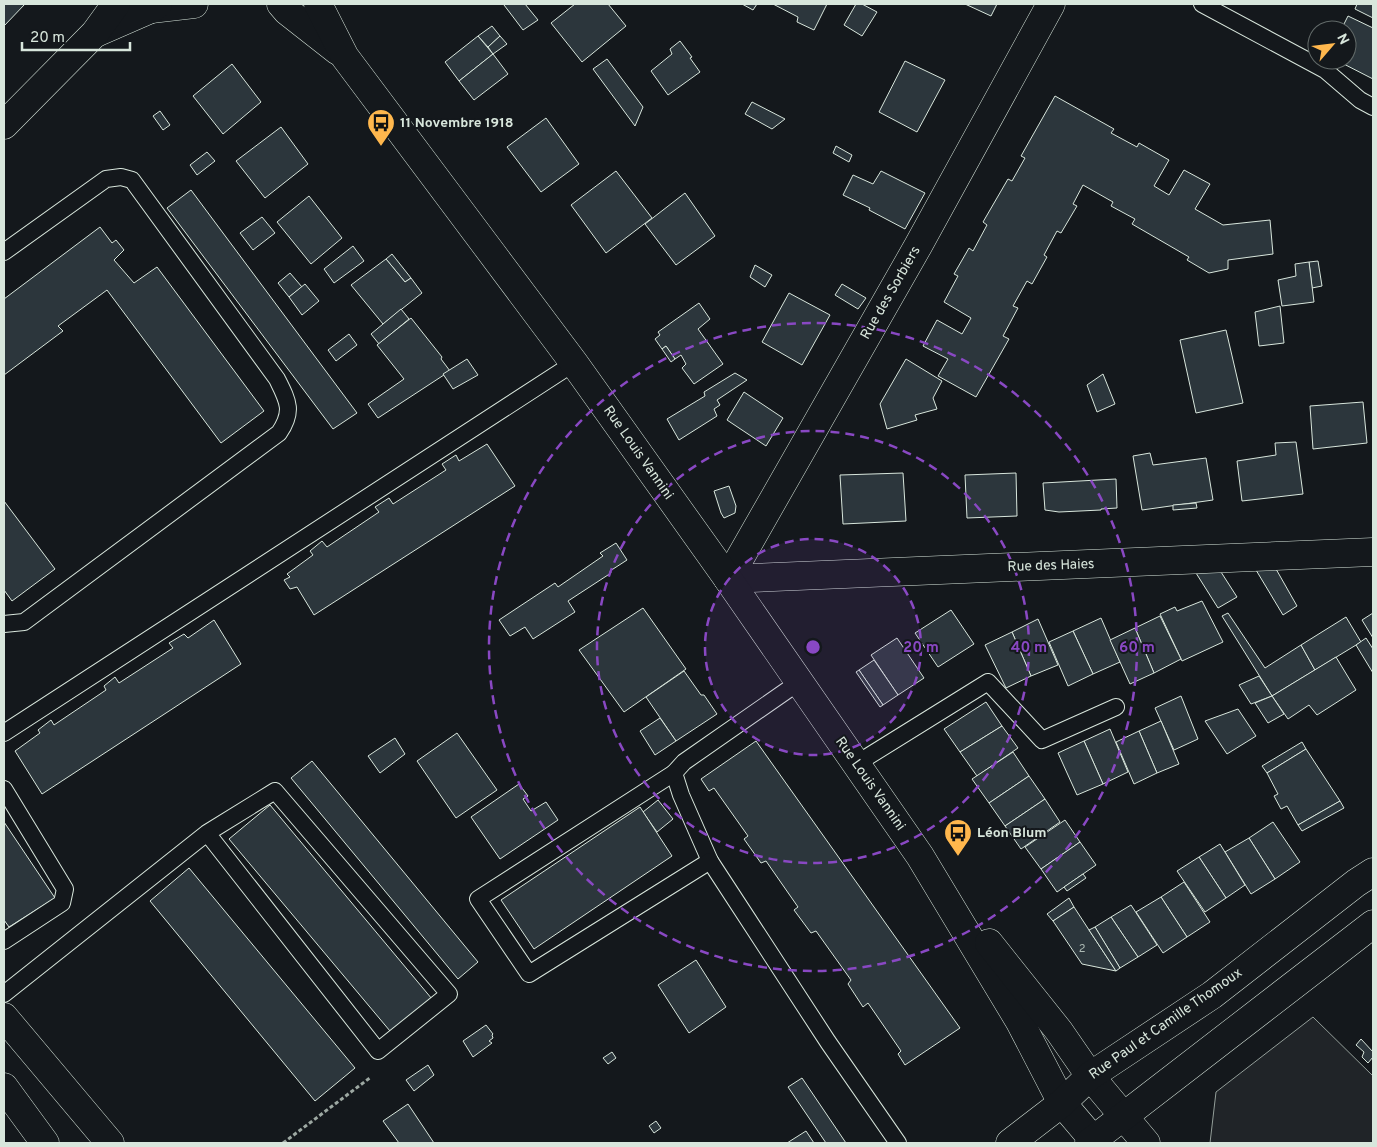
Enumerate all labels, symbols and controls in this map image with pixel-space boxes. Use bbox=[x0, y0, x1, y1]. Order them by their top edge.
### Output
scale bar bbox=[22, 20, 130, 52]
north arrow bbox=[1307, 20, 1357, 70]
text: 20 m bbox=[30, 29, 65, 48]
text: N bbox=[1332, 31, 1352, 48]
bus stop icon: 11 Novembre 1918 bbox=[366, 108, 396, 147]
place label: 11 Novembre 1918 bbox=[400, 115, 514, 132]
street label: Rue des Sorbiers bbox=[857, 243, 925, 343]
street label: Rue Louis Vannini bbox=[599, 403, 677, 503]
street label: Rue des Haies bbox=[1007, 556, 1095, 576]
centre of rings bbox=[804, 638, 822, 656]
text: 20 m bbox=[903, 639, 939, 658]
text: 40 m bbox=[1011, 639, 1047, 658]
text: 60 m bbox=[1119, 639, 1155, 658]
street label: Rue Louis Vannini bbox=[831, 734, 909, 834]
bus stop icon: Léon Blum bbox=[943, 818, 973, 857]
place label: Léon Blum bbox=[977, 825, 1047, 842]
house number: 2 bbox=[1079, 942, 1085, 956]
street label: Rue Paul et Camille Thomoux bbox=[1086, 965, 1246, 1083]

